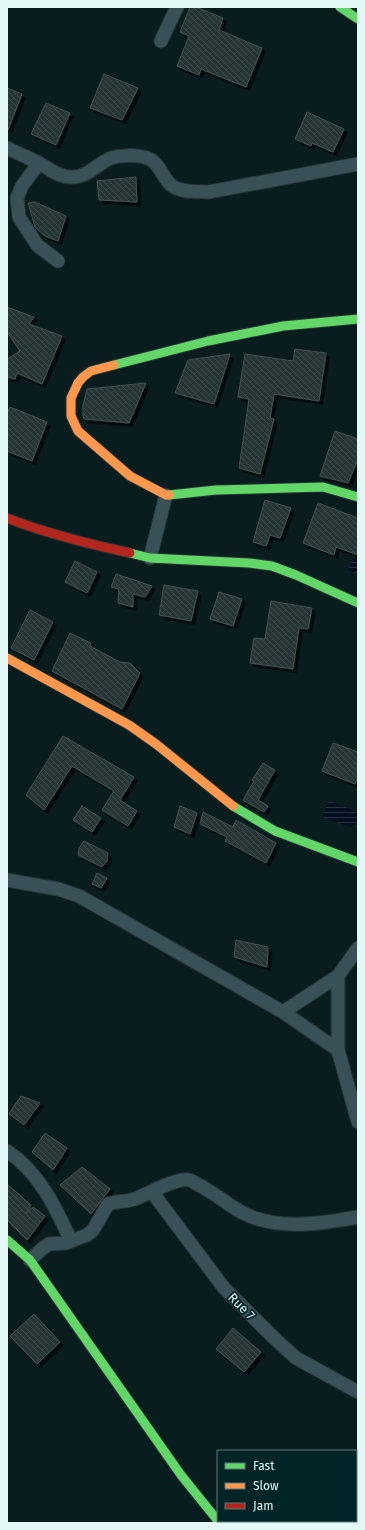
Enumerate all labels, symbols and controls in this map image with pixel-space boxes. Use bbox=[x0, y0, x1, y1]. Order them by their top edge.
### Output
street label: Rue 7 bbox=[225, 1290, 258, 1323]
legend bbox=[217, 1450, 357, 1522]
text: Fast bbox=[253, 1459, 275, 1473]
text: Slow bbox=[253, 1479, 279, 1493]
text: Jam bbox=[253, 1499, 273, 1513]

